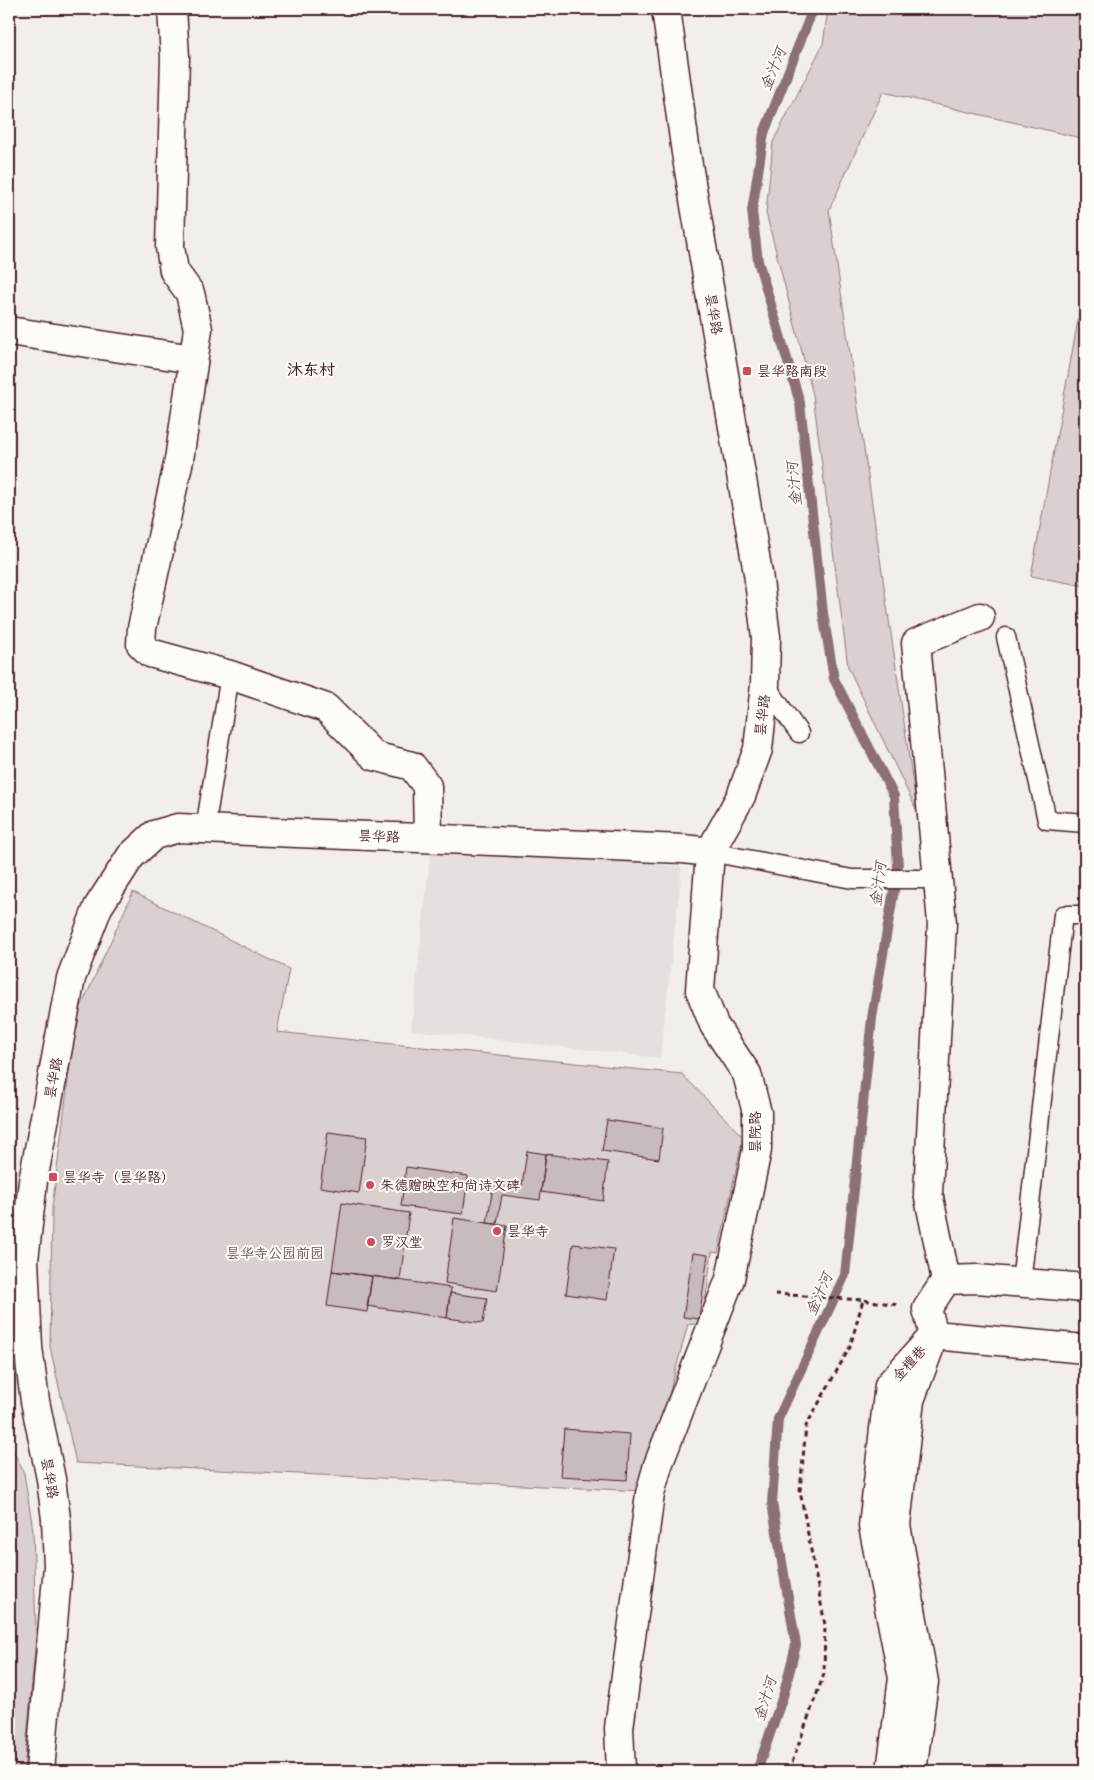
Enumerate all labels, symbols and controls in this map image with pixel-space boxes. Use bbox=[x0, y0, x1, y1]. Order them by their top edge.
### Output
water label: 金汁河 bbox=[755, 42, 792, 94]
street label: 昙华路 bbox=[701, 292, 727, 336]
district label: 沐东村 bbox=[287, 359, 335, 380]
place label: 昙华路南段 bbox=[757, 362, 827, 380]
marker: 昙华路南段 bbox=[741, 365, 753, 377]
water label: 金汁河 bbox=[781, 458, 806, 507]
street label: 昙华路 bbox=[751, 693, 773, 737]
street label: 昙华路 bbox=[358, 826, 400, 846]
water label: 金汁河 bbox=[865, 857, 891, 908]
street label: 昙华路 bbox=[40, 1056, 66, 1100]
street label: 昙院路 bbox=[746, 1111, 764, 1153]
place label: 昙华寺（昙华路） bbox=[63, 1168, 175, 1186]
marker: 昙华寺（昙华路） bbox=[47, 1171, 59, 1183]
place label: 朱德赠映空和尚诗文碑 bbox=[380, 1176, 520, 1194]
marker: 朱德赠映空和尚诗文碑 bbox=[364, 1179, 376, 1191]
place label: 昙华寺 bbox=[507, 1222, 549, 1240]
marker: 昙华寺 bbox=[491, 1225, 503, 1237]
place label: 罗汉堂 bbox=[381, 1233, 423, 1251]
marker: 罗汉堂 bbox=[365, 1236, 377, 1248]
park label: 昙华寺公园前园 bbox=[226, 1244, 324, 1262]
water label: 金汁河 bbox=[801, 1267, 839, 1319]
street label: 金檀巷 bbox=[888, 1341, 930, 1385]
street label: 昙华路 bbox=[37, 1456, 63, 1500]
water label: 金汁河 bbox=[749, 1672, 782, 1723]

